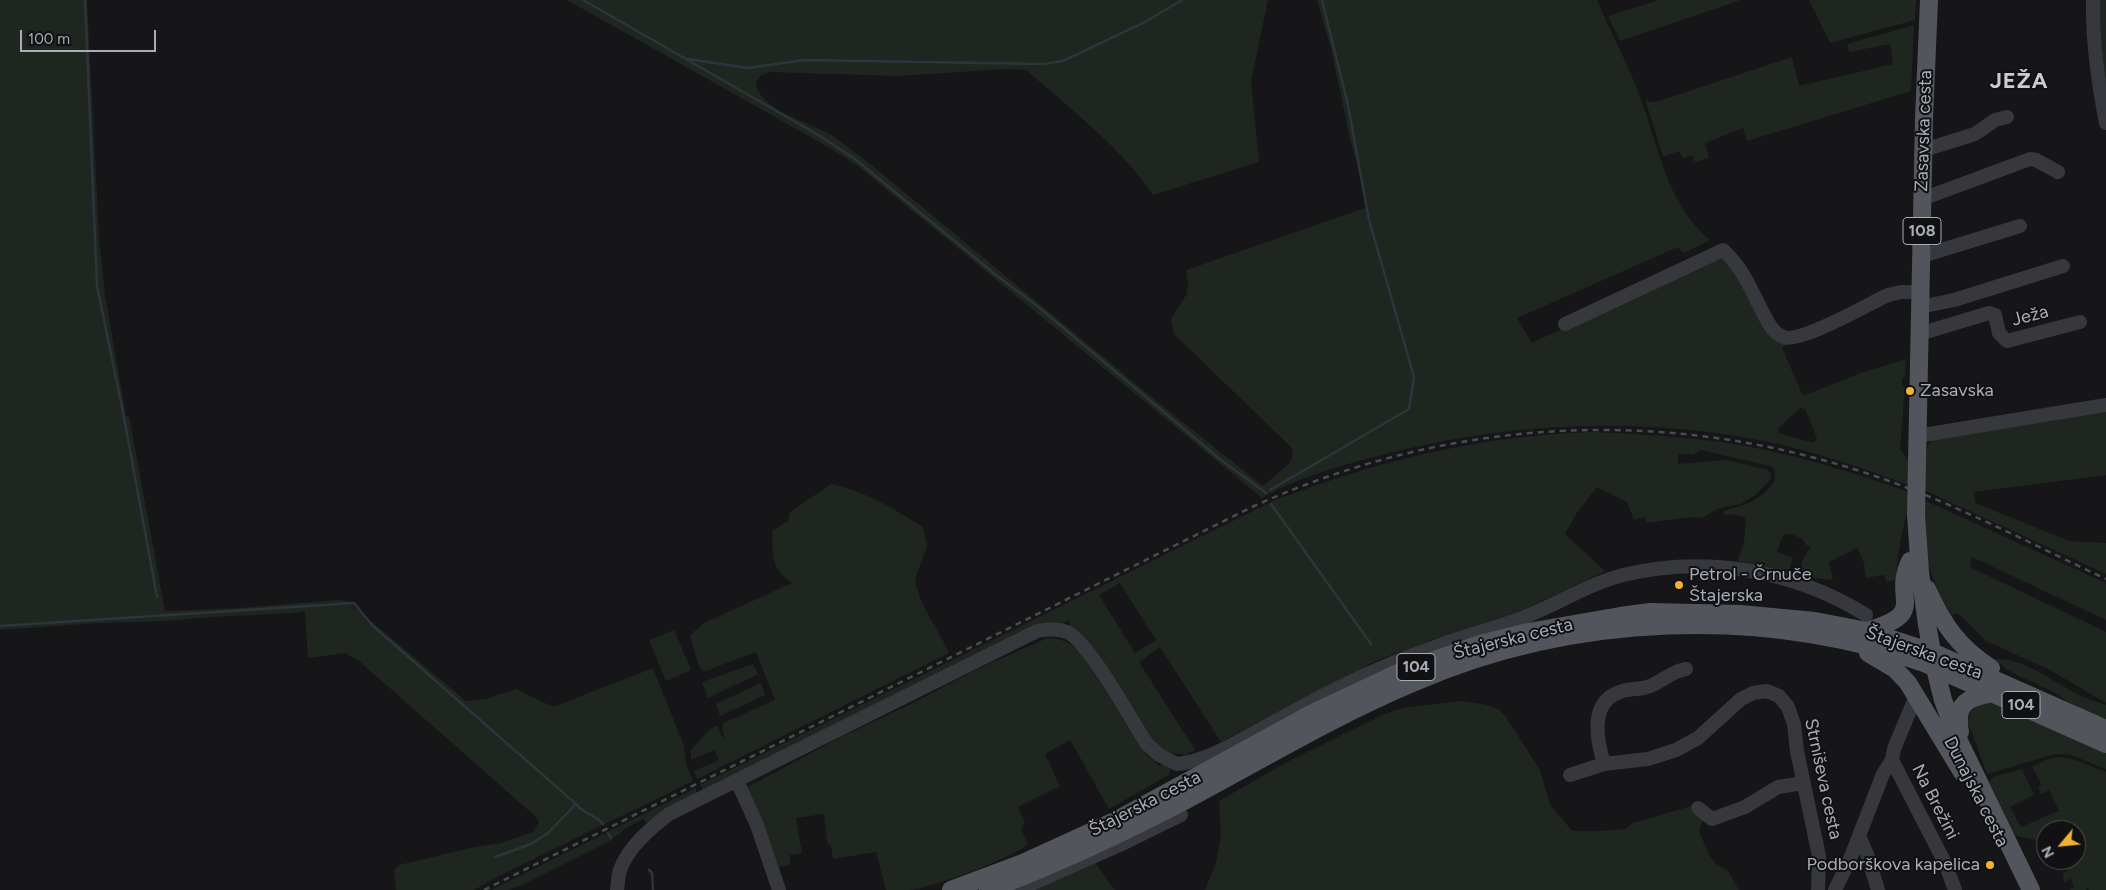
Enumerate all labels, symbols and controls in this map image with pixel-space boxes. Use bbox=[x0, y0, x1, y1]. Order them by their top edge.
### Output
scale bar bbox=[22, 20, 159, 52]
text: 100 m bbox=[28, 30, 70, 48]
district label: JEŽA bbox=[1989, 69, 2049, 95]
street label: Zasavska cesta bbox=[1911, 70, 1937, 192]
road number: 108 bbox=[1903, 218, 1941, 245]
street label: Ježa bbox=[2009, 301, 2051, 331]
place label: Zasavska bbox=[1920, 380, 1994, 402]
marker: Zasavska bbox=[1904, 385, 1916, 397]
place label: Petrol - Črnuče Štajerska bbox=[1689, 564, 1811, 606]
marker: Petrol - Črnuče Štajerska bbox=[1673, 579, 1685, 591]
street label: Štajerska cesta bbox=[1451, 614, 1575, 664]
street label: Štajerska cesta bbox=[1863, 622, 1985, 684]
road number: 104 bbox=[1397, 654, 1435, 680]
road number: 104 bbox=[2002, 692, 2040, 718]
street label: Strniševa cesta bbox=[1800, 717, 1846, 841]
street label: Dunajska cesta bbox=[1939, 733, 2013, 851]
street label: Na Brežini bbox=[1907, 761, 1963, 843]
street label: Štajerska cesta bbox=[1086, 767, 1204, 841]
north arrow bbox=[2036, 820, 2086, 870]
text: N bbox=[2038, 843, 2058, 861]
place label: Podborškova kapelica bbox=[1806, 854, 1980, 876]
marker: Podborškova kapelica bbox=[1984, 859, 1996, 871]

